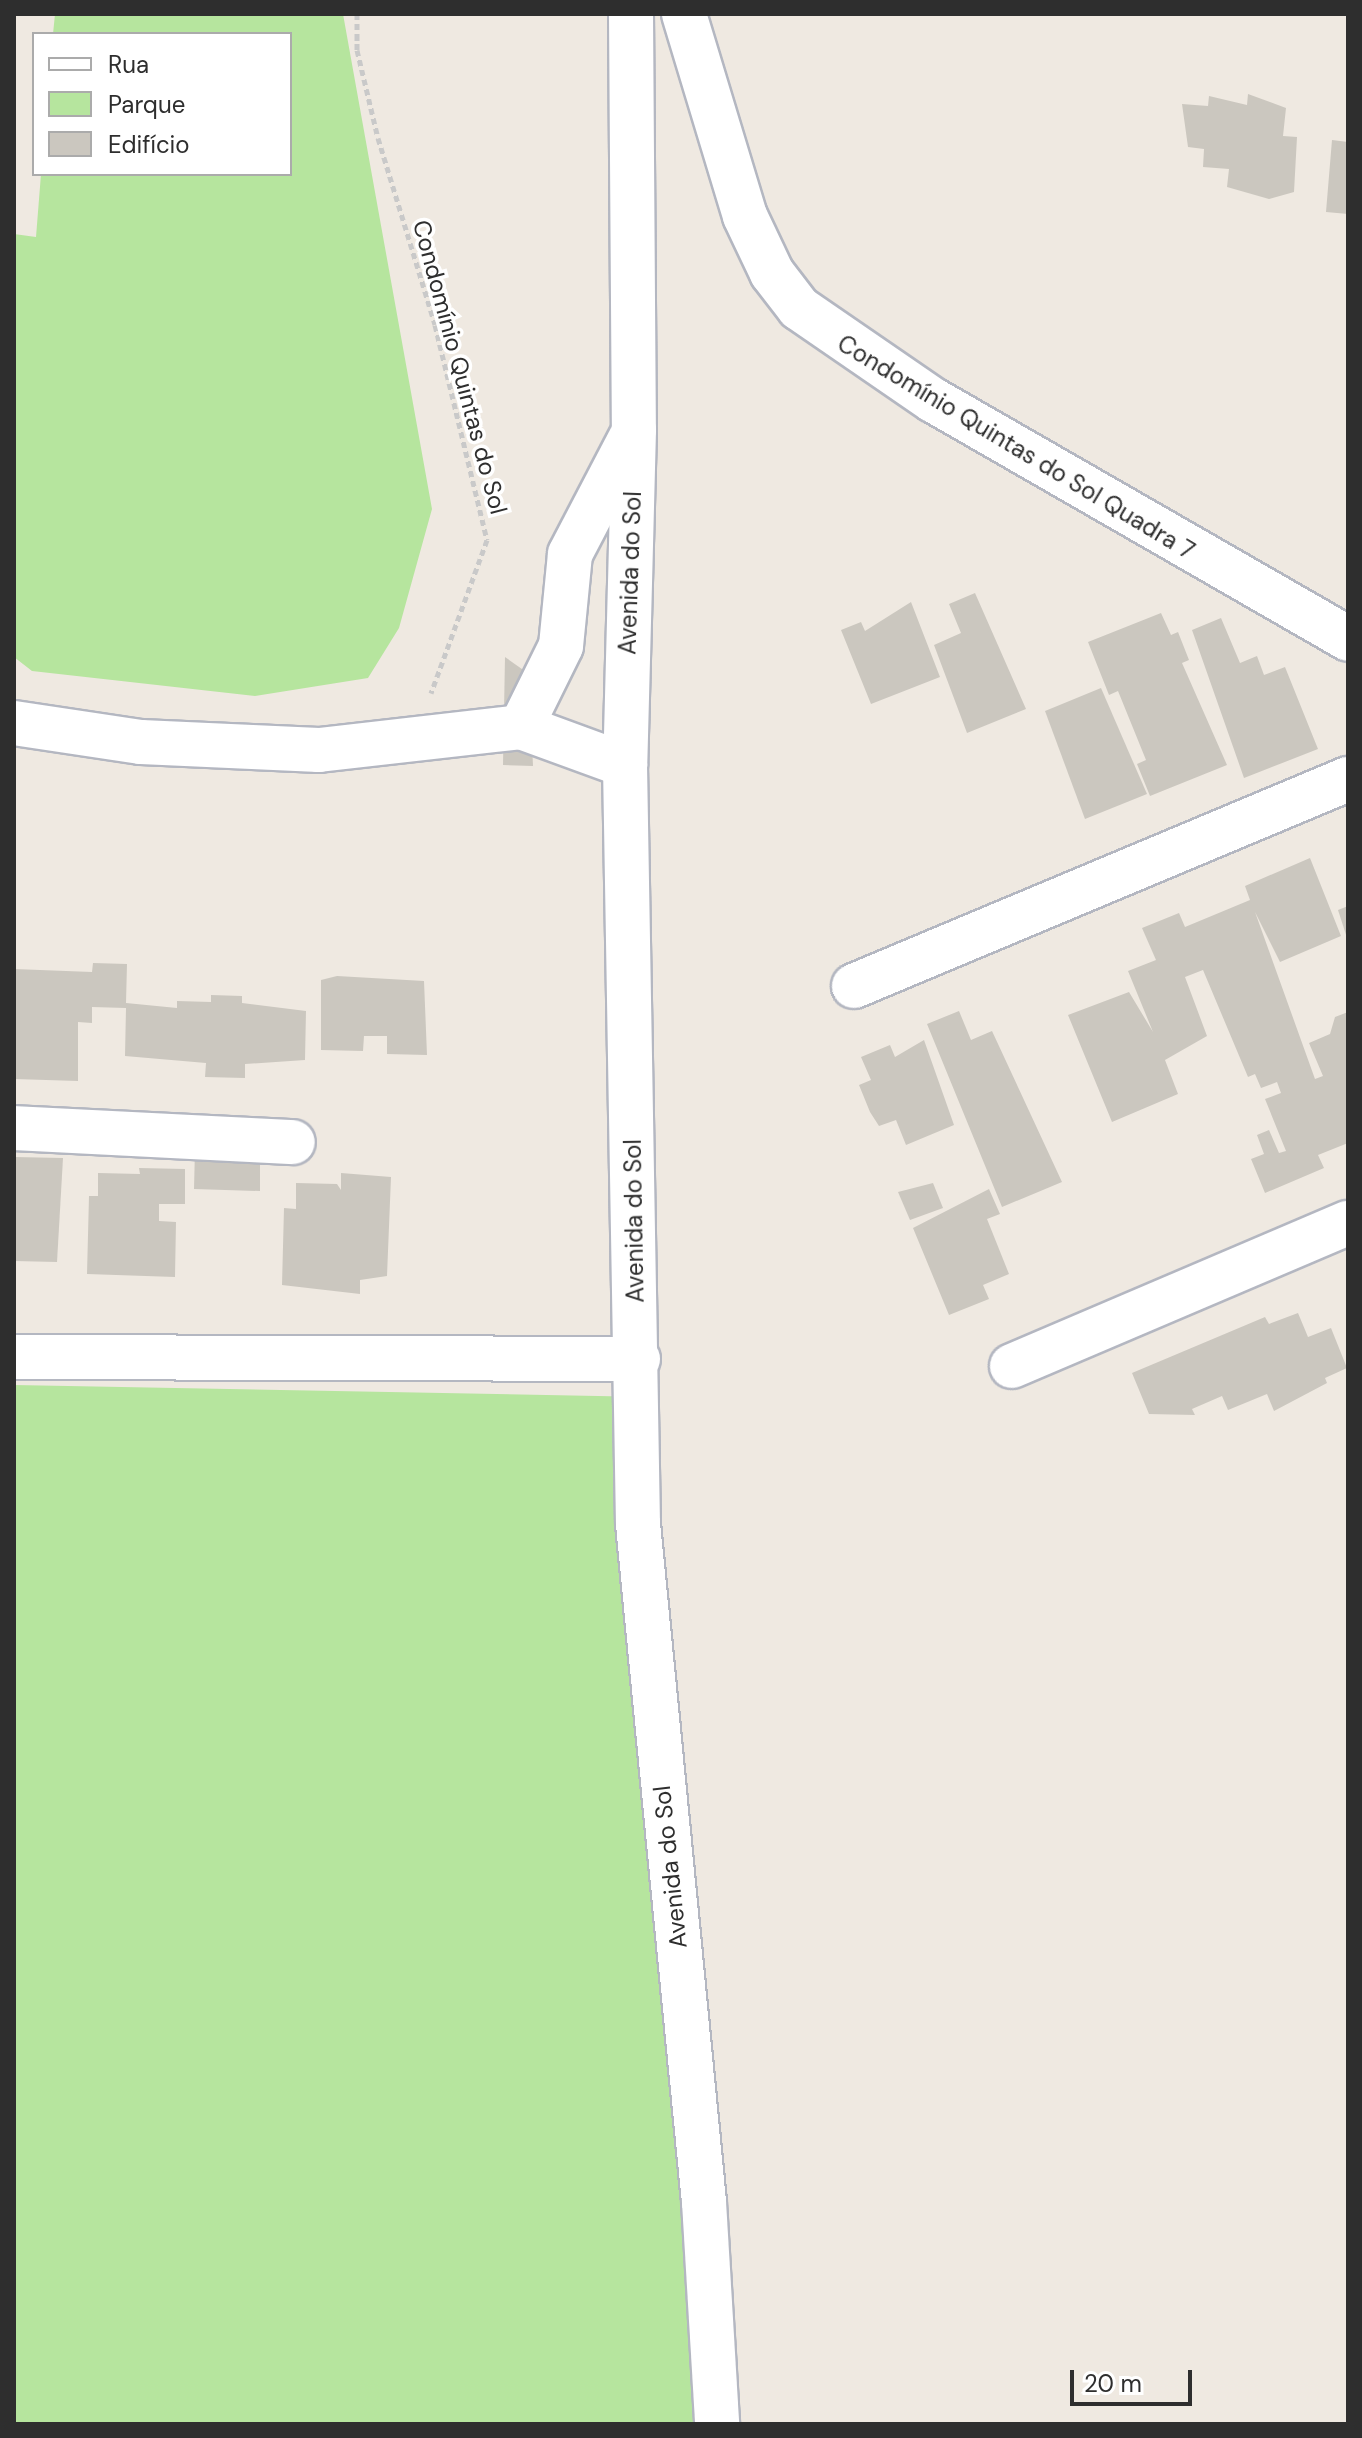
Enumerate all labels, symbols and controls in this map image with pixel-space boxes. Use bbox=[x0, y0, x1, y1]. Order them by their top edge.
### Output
legend bbox=[32, 32, 292, 176]
text: Rua bbox=[108, 49, 149, 80]
text: Parque bbox=[108, 89, 185, 120]
text: Edifício bbox=[108, 129, 190, 160]
street label: Condomínio Quintas do Sol bbox=[407, 217, 513, 517]
street label: Condomínio Quintas do Sol Quadra 7 bbox=[832, 329, 1200, 565]
street label: Avenida do Sol bbox=[613, 491, 647, 655]
street label: Avenida do Sol bbox=[618, 1139, 650, 1303]
street label: Avenida do Sol bbox=[647, 1784, 693, 1950]
scale bar bbox=[1074, 2354, 1196, 2404]
text: 20 m bbox=[1084, 2368, 1142, 2399]

